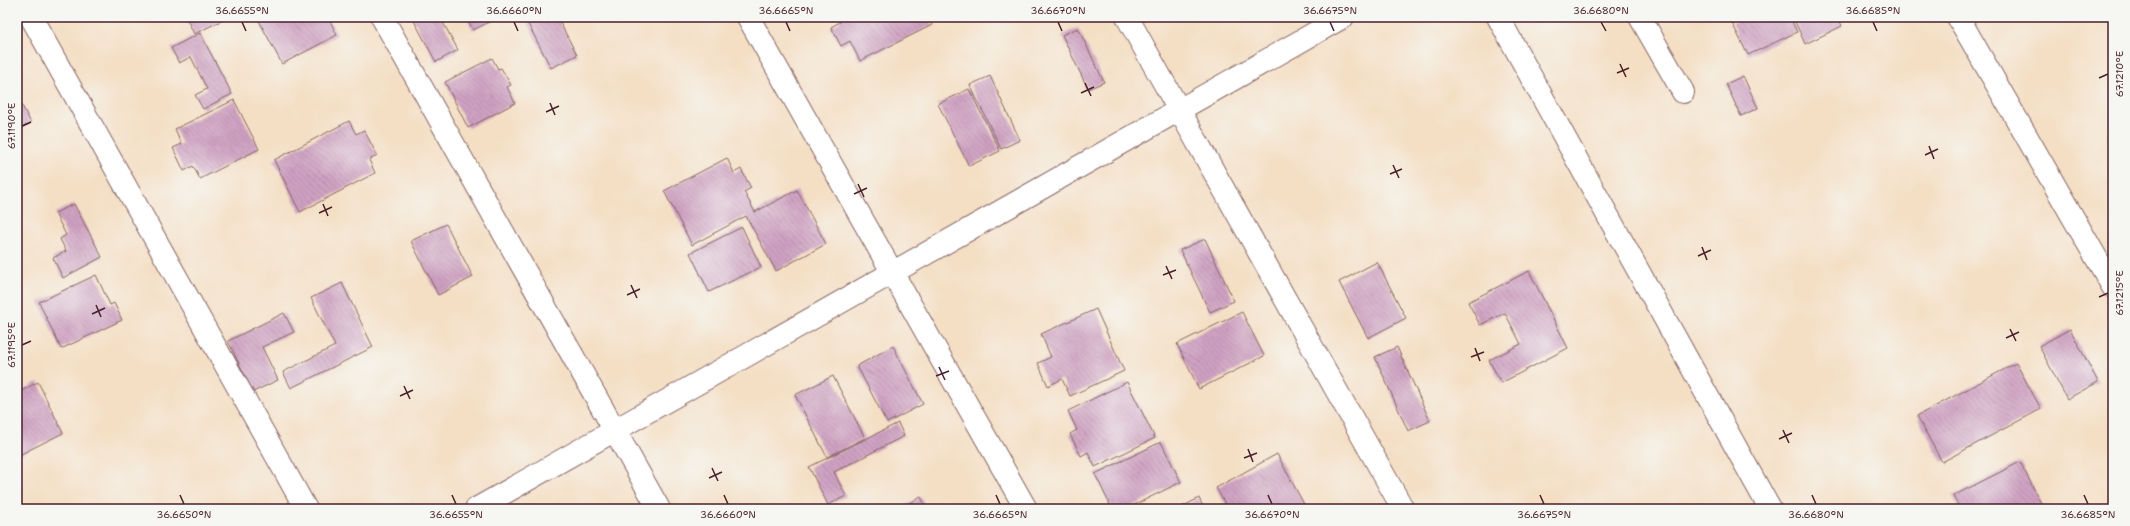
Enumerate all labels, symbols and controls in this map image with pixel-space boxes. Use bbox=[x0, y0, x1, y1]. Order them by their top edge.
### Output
text: 36.6655°N bbox=[215, 4, 269, 17]
text: 36.6660°N bbox=[486, 4, 542, 17]
text: 36.6665°N bbox=[759, 4, 813, 17]
text: 36.6670°N bbox=[1030, 4, 1086, 17]
text: 36.6675°N bbox=[1303, 4, 1357, 17]
text: 36.6680°N bbox=[1573, 4, 1629, 17]
text: 36.6685°N bbox=[1846, 4, 1900, 17]
text: 67.1210°E bbox=[2113, 51, 2126, 97]
text: 67.1190°E bbox=[5, 103, 18, 149]
text: 67.1215°E bbox=[2113, 270, 2126, 316]
text: 67.1195°E bbox=[5, 322, 18, 368]
text: 36.6650°N bbox=[157, 508, 212, 521]
text: 36.6655°N bbox=[429, 508, 483, 521]
text: 36.6660°N bbox=[700, 508, 756, 521]
text: 36.6665°N bbox=[973, 508, 1027, 521]
text: 36.6670°N bbox=[1244, 508, 1300, 521]
text: 36.6675°N bbox=[1517, 508, 1571, 521]
text: 36.6680°N bbox=[1788, 508, 1844, 521]
text: 36.6685°N bbox=[2061, 508, 2115, 521]

